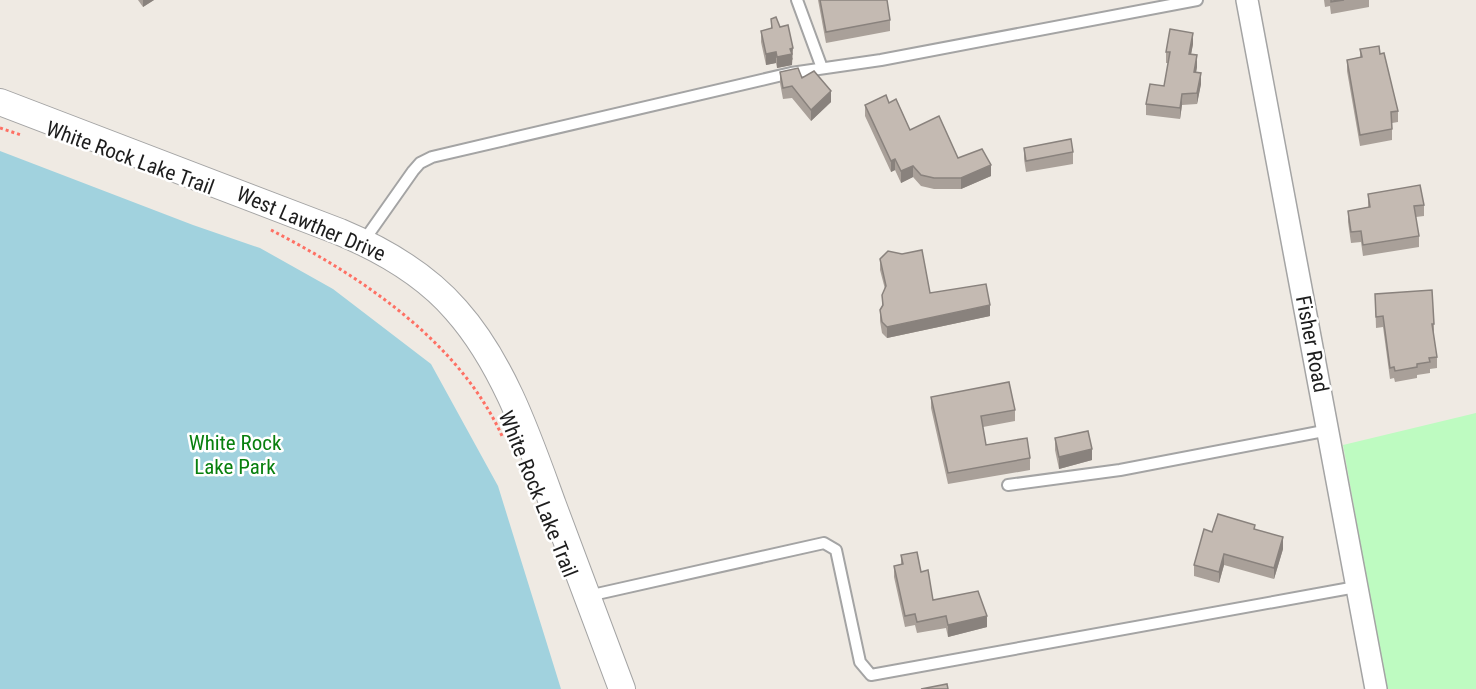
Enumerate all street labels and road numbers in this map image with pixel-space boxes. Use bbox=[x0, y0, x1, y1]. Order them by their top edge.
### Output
street label: White Rock Lake Trail bbox=[43, 116, 217, 200]
street label: West Lawther Drive bbox=[233, 182, 389, 266]
street label: Fisher Road bbox=[1291, 294, 1333, 394]
street label: White Rock Lake Trail bbox=[494, 407, 582, 581]

